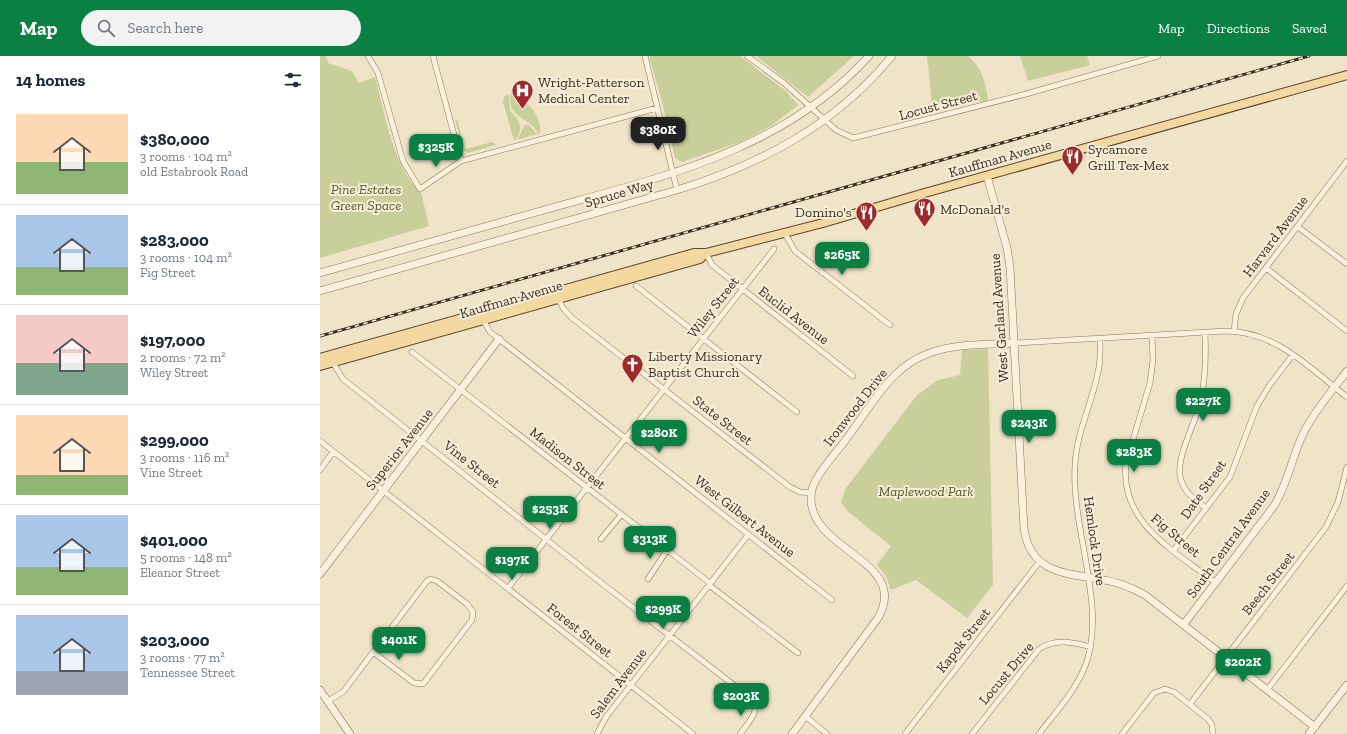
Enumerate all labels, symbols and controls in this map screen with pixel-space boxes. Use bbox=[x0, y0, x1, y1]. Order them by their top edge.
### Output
search box bbox=[81, 10, 361, 46]
text: Map bbox=[20, 17, 57, 40]
icon: search bbox=[95, 17, 117, 39]
text: Search here bbox=[127, 19, 203, 37]
text: Map bbox=[1158, 20, 1185, 37]
text: Directions bbox=[1207, 20, 1270, 37]
text: Saved bbox=[1292, 20, 1327, 37]
icon: filters bbox=[282, 69, 304, 91]
text: 14 homes bbox=[16, 70, 85, 90]
place label: Wright-Patterson Medical Center bbox=[538, 74, 645, 107]
hospital icon: Wright-Patterson Medical Center bbox=[509, 77, 535, 110]
street label: Locust Street bbox=[897, 87, 980, 124]
pin: $380K bbox=[630, 117, 686, 151]
text: $380K bbox=[640, 122, 676, 137]
text: $380,000 bbox=[140, 129, 210, 149]
icon: home bbox=[48, 130, 96, 178]
pin: $325K bbox=[408, 134, 464, 168]
street label: Kauffman Avenue bbox=[947, 136, 1054, 181]
text: $325K bbox=[418, 139, 454, 154]
place label: Sycamore Grill Tex-Mex bbox=[1088, 141, 1169, 174]
restaurant icon: Sycamore Grill Tex-Mex bbox=[1060, 144, 1086, 177]
text: 3 rooms · 104 m² bbox=[140, 149, 232, 164]
text: old Estabrook Road bbox=[140, 164, 248, 179]
street label: Spruce Way bbox=[583, 175, 656, 211]
park label: Pine Estates Green Space bbox=[331, 181, 401, 214]
street label: Harvard Avenue bbox=[1239, 192, 1312, 280]
restaurant icon: McDonald's bbox=[911, 196, 937, 229]
restaurant icon: Domino's bbox=[854, 199, 880, 232]
place label: McDonald's bbox=[940, 201, 1010, 218]
place label: Domino's bbox=[795, 204, 852, 221]
text: $283,000 bbox=[140, 230, 209, 250]
icon: home bbox=[48, 231, 96, 279]
pin: $265K bbox=[814, 242, 870, 276]
text: $265K bbox=[824, 247, 860, 262]
text: 3 rooms · 104 m² bbox=[140, 250, 232, 265]
street label: West Garland Avenue bbox=[986, 253, 1012, 383]
text: Fig Street bbox=[140, 265, 195, 280]
street label: Wiley Street bbox=[684, 272, 743, 342]
street label: Kauffman Avenue bbox=[458, 277, 565, 322]
street label: Euclid Avenue bbox=[755, 283, 833, 349]
text: $197,000 bbox=[140, 330, 205, 350]
icon: home bbox=[48, 331, 96, 379]
place label: Liberty Missionary Baptist Church bbox=[648, 348, 763, 381]
text: 2 rooms · 72 m² bbox=[140, 350, 226, 365]
church icon: Liberty Missionary Baptist Church bbox=[620, 351, 646, 384]
text: Wiley Street bbox=[140, 365, 208, 380]
street label: Ironwood Drive bbox=[820, 365, 891, 450]
pin: $227K bbox=[1175, 388, 1231, 422]
street label: State Street bbox=[689, 392, 757, 450]
text: $227K bbox=[1185, 393, 1221, 408]
street label: Superior Avenue bbox=[362, 405, 437, 494]
pin: $243K bbox=[1001, 410, 1057, 444]
text: $243K bbox=[1011, 415, 1047, 430]
pin: $280K bbox=[631, 420, 687, 454]
street label: Madison Street bbox=[526, 423, 610, 494]
text: $280K bbox=[641, 425, 677, 440]
text: $299,000 bbox=[140, 430, 209, 450]
icon: home bbox=[48, 431, 96, 479]
street label: Vine Street bbox=[439, 436, 504, 492]
pin: $283K bbox=[1106, 439, 1162, 473]
text: $283K bbox=[1116, 444, 1152, 459]
text: 3 rooms · 116 m² bbox=[140, 450, 229, 465]
street label: Date Street bbox=[1177, 456, 1230, 522]
text: Vine Street bbox=[140, 465, 203, 480]
street label: West Gilbert Avenue bbox=[691, 472, 799, 561]
park label: Maplewood Park bbox=[879, 483, 973, 500]
street label: South Central Avenue bbox=[1183, 485, 1274, 601]
street label: Hemlock Drive bbox=[1080, 495, 1109, 587]
pin: $253K bbox=[522, 496, 578, 530]
text: $253K bbox=[532, 501, 568, 516]
street label: Fig Street bbox=[1147, 510, 1205, 562]
pin: $313K bbox=[622, 526, 678, 560]
text: $401,000 bbox=[140, 530, 208, 550]
icon: home bbox=[48, 531, 96, 579]
text: $313K bbox=[633, 531, 667, 546]
pin: $197K bbox=[484, 547, 540, 581]
street label: Beech Street bbox=[1238, 548, 1299, 618]
text: 5 rooms · 148 m² bbox=[140, 550, 232, 565]
text: $197K bbox=[495, 552, 529, 567]
text: Eleanor Street bbox=[140, 565, 220, 580]
pin: $299K bbox=[635, 596, 691, 630]
street label: Forest Street bbox=[543, 600, 617, 662]
text: $299K bbox=[645, 601, 681, 616]
street label: Kapok Street bbox=[933, 604, 995, 676]
pin: $401K bbox=[371, 627, 427, 661]
text: $203,000 bbox=[140, 630, 209, 650]
icon: home bbox=[48, 631, 96, 679]
text: $401K bbox=[381, 632, 417, 647]
street label: Locust Drive bbox=[975, 638, 1038, 708]
street label: Salem Avenue bbox=[586, 644, 651, 722]
pin: $202K bbox=[1215, 649, 1271, 683]
text: 3 rooms · 77 m² bbox=[140, 650, 225, 665]
text: $202K bbox=[1225, 654, 1261, 669]
text: Tennessee Street bbox=[140, 665, 235, 680]
pin: $203K bbox=[713, 683, 769, 717]
text: $203K bbox=[723, 688, 759, 703]

